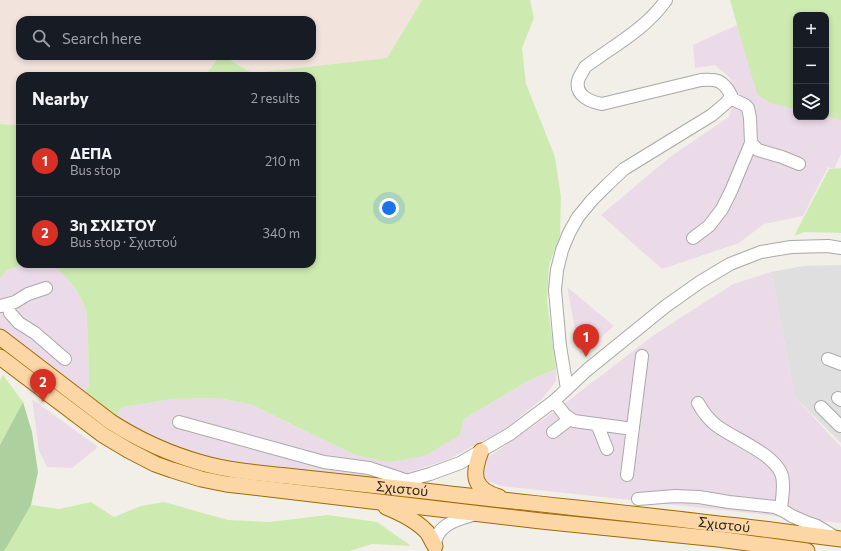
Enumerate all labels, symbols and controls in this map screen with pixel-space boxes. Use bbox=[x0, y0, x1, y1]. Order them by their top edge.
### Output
map controls bbox=[793, 12, 829, 120]
button: + bbox=[793, 12, 829, 48]
search box bbox=[16, 16, 316, 60]
icon: search bbox=[30, 27, 52, 49]
text: Search here bbox=[62, 29, 141, 47]
button: − bbox=[793, 48, 829, 84]
button: layers bbox=[793, 84, 829, 120]
text: Nearby bbox=[32, 88, 89, 109]
text: 2 results bbox=[251, 90, 300, 106]
text: ΔΕΠΑ bbox=[70, 144, 112, 162]
text: 1 bbox=[42, 153, 48, 169]
text: 210 m bbox=[265, 153, 300, 169]
text: Bus stop bbox=[70, 162, 121, 178]
your location bbox=[379, 198, 399, 218]
text: 3η ΣΧΙΣΤΟΥ bbox=[70, 216, 156, 234]
text: 2 bbox=[41, 225, 49, 241]
text: 340 m bbox=[262, 225, 300, 241]
text: Bus stop · Σχιστού bbox=[70, 234, 177, 250]
pin: 1 bbox=[573, 324, 599, 357]
pin: 2 bbox=[30, 369, 56, 402]
street label: Σχιστού bbox=[375, 477, 429, 499]
street label: Σχιστού bbox=[697, 513, 751, 535]

